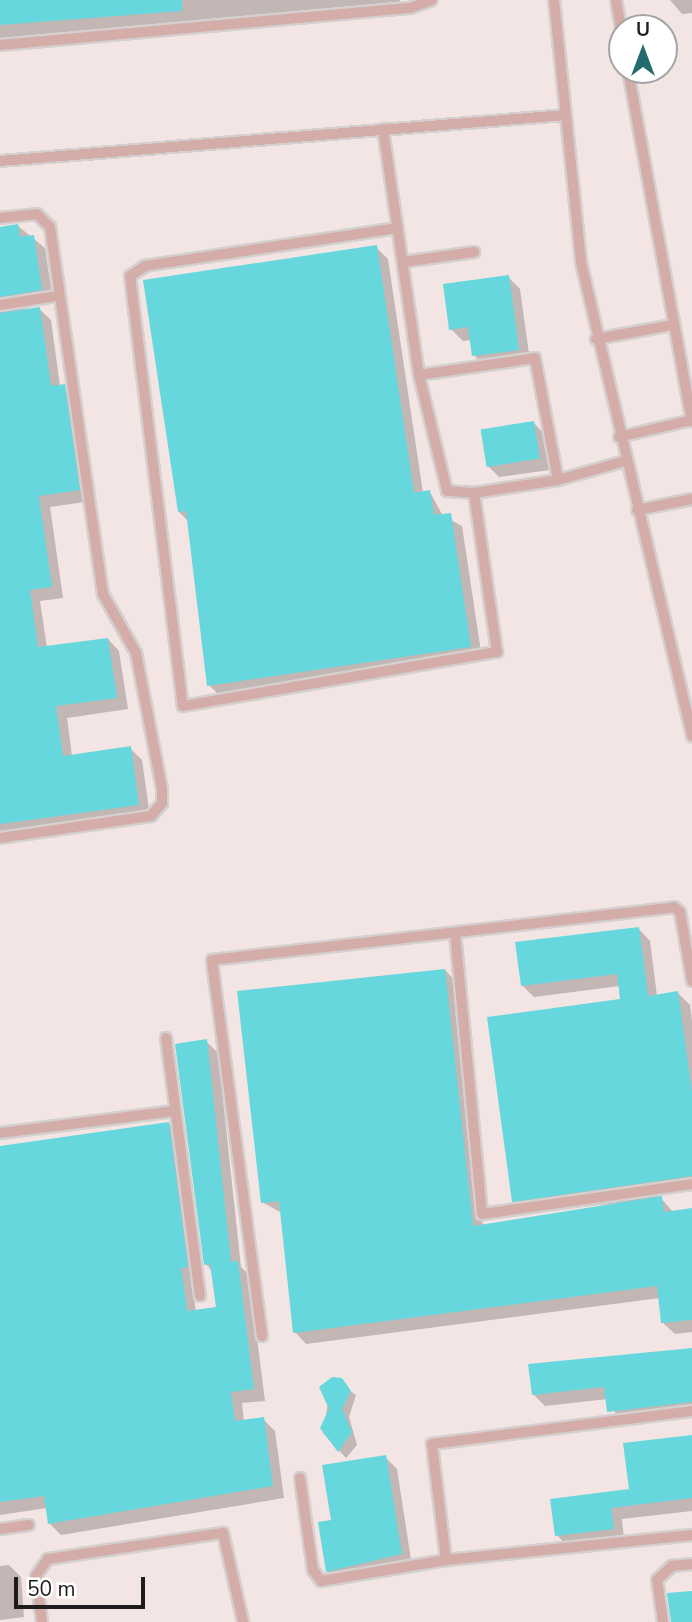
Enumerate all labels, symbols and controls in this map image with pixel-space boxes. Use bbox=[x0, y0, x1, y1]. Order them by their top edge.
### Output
north arrow bbox=[608, 14, 678, 84]
text: U bbox=[636, 17, 650, 43]
scale bar bbox=[18, 1562, 149, 1606]
text: 50 m bbox=[27, 1575, 76, 1603]

